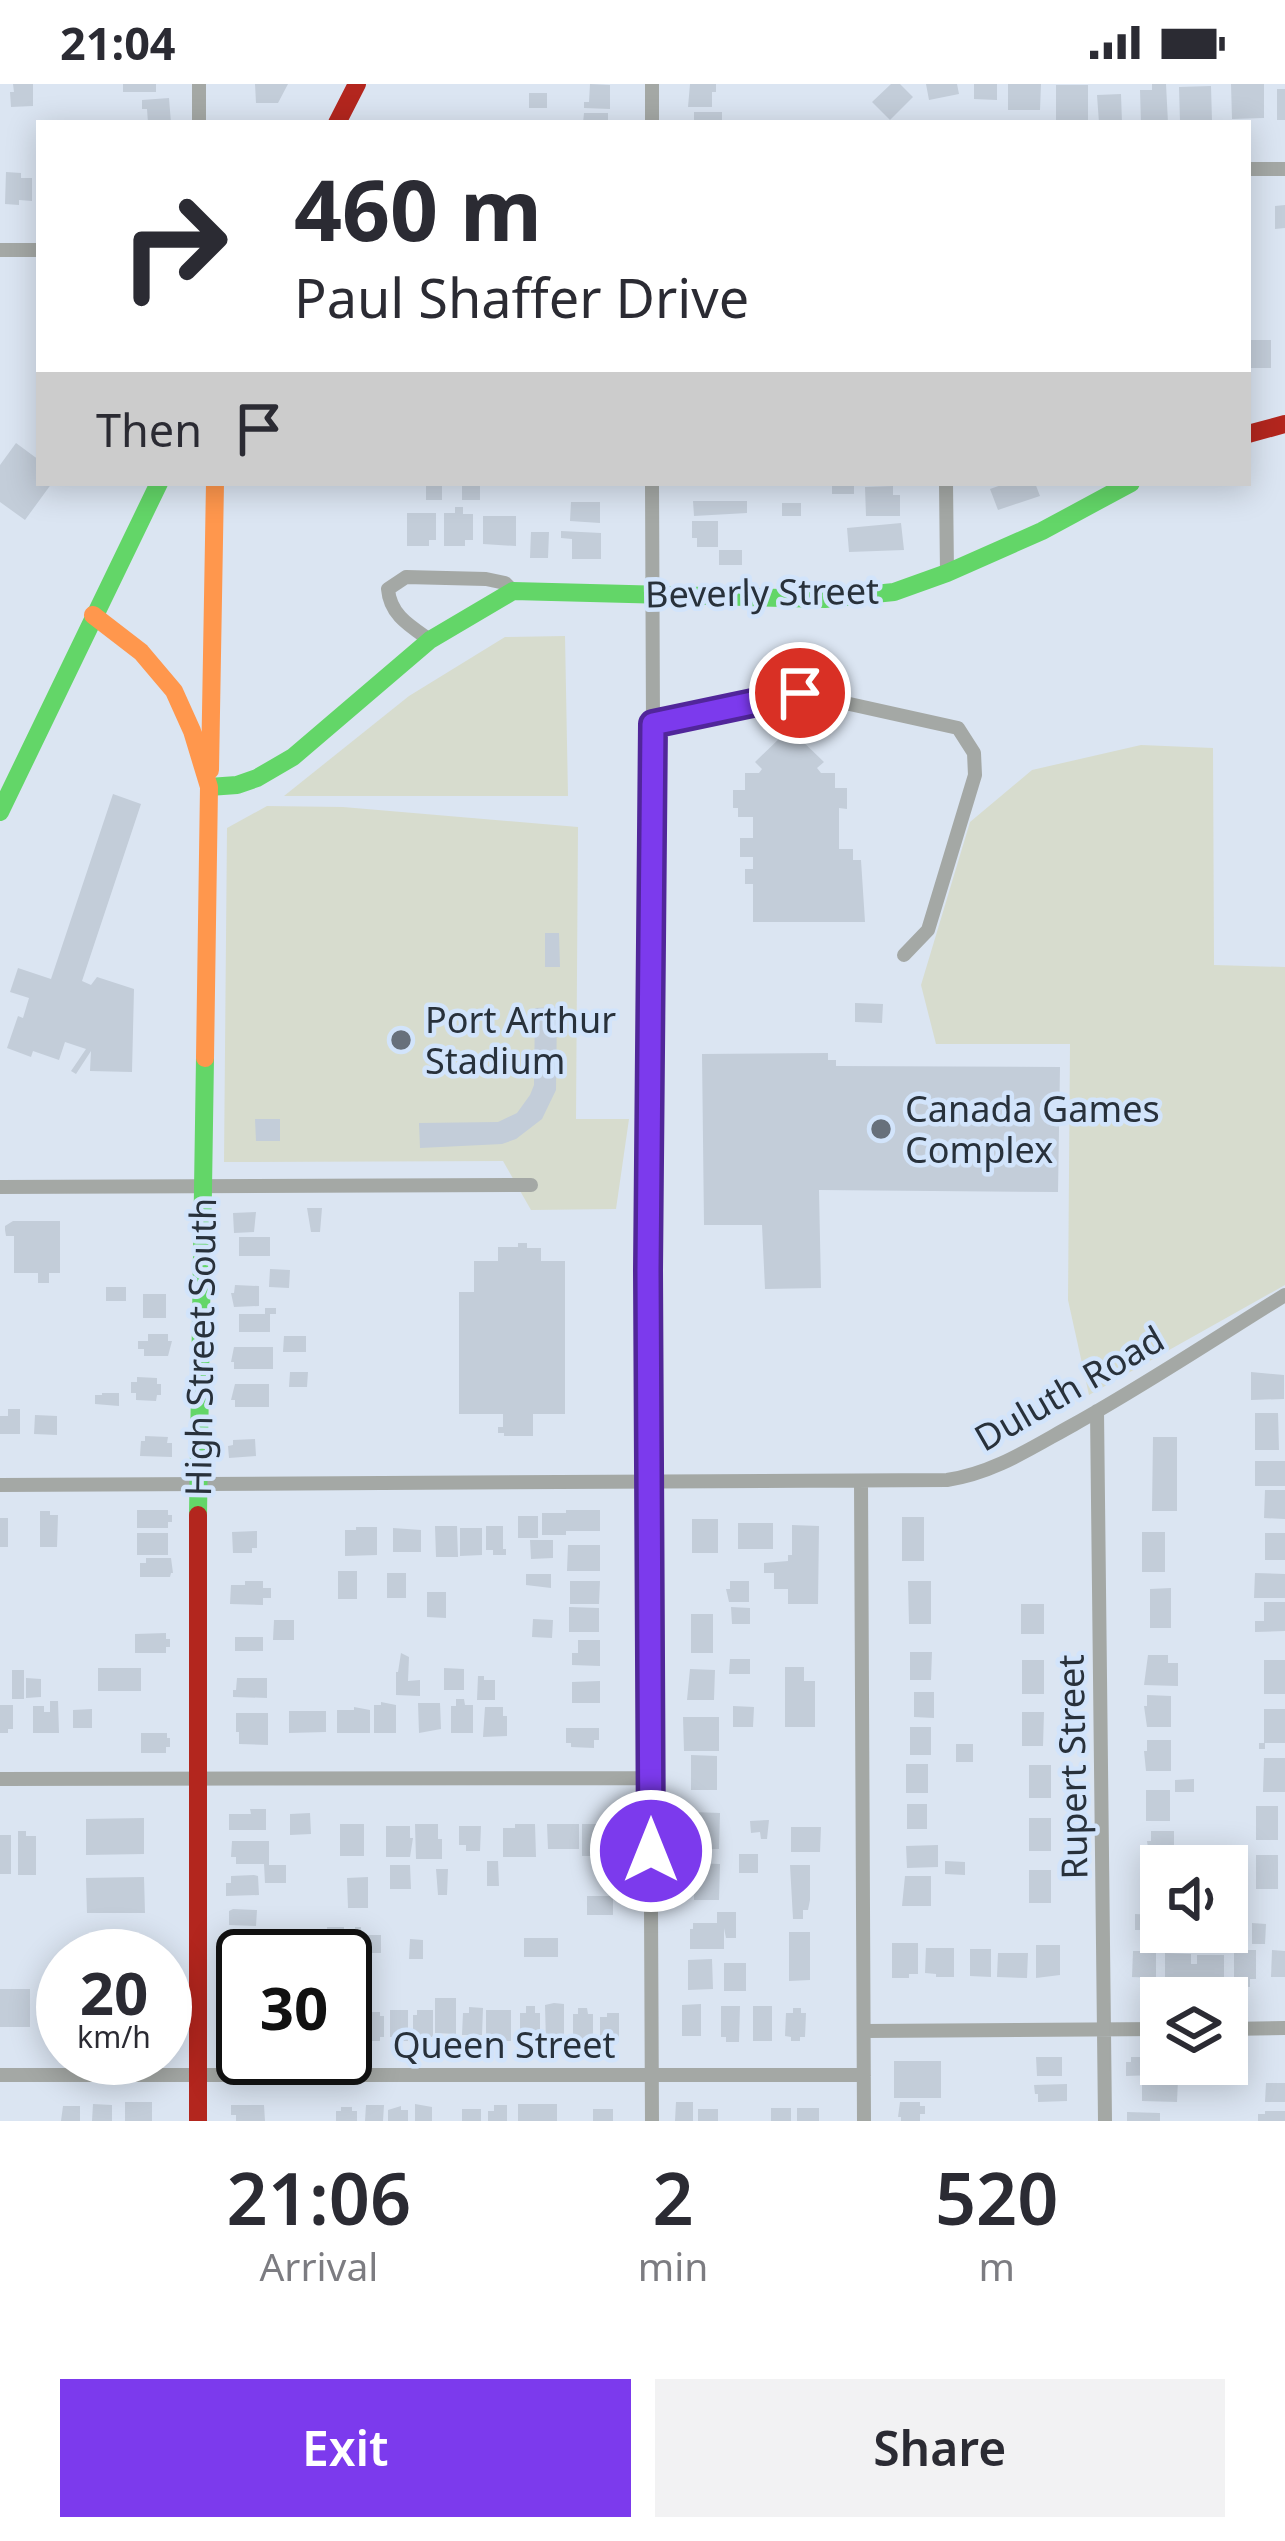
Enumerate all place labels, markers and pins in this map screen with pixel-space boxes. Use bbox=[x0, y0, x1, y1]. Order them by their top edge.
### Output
pin bbox=[749, 642, 851, 744]
place label: Port Arthur Stadium bbox=[425, 995, 616, 1085]
marker: Port Arthur Stadium bbox=[388, 1027, 414, 1053]
place label: Canada Games Complex bbox=[905, 1084, 1160, 1174]
marker: Canada Games Complex bbox=[868, 1116, 894, 1142]

